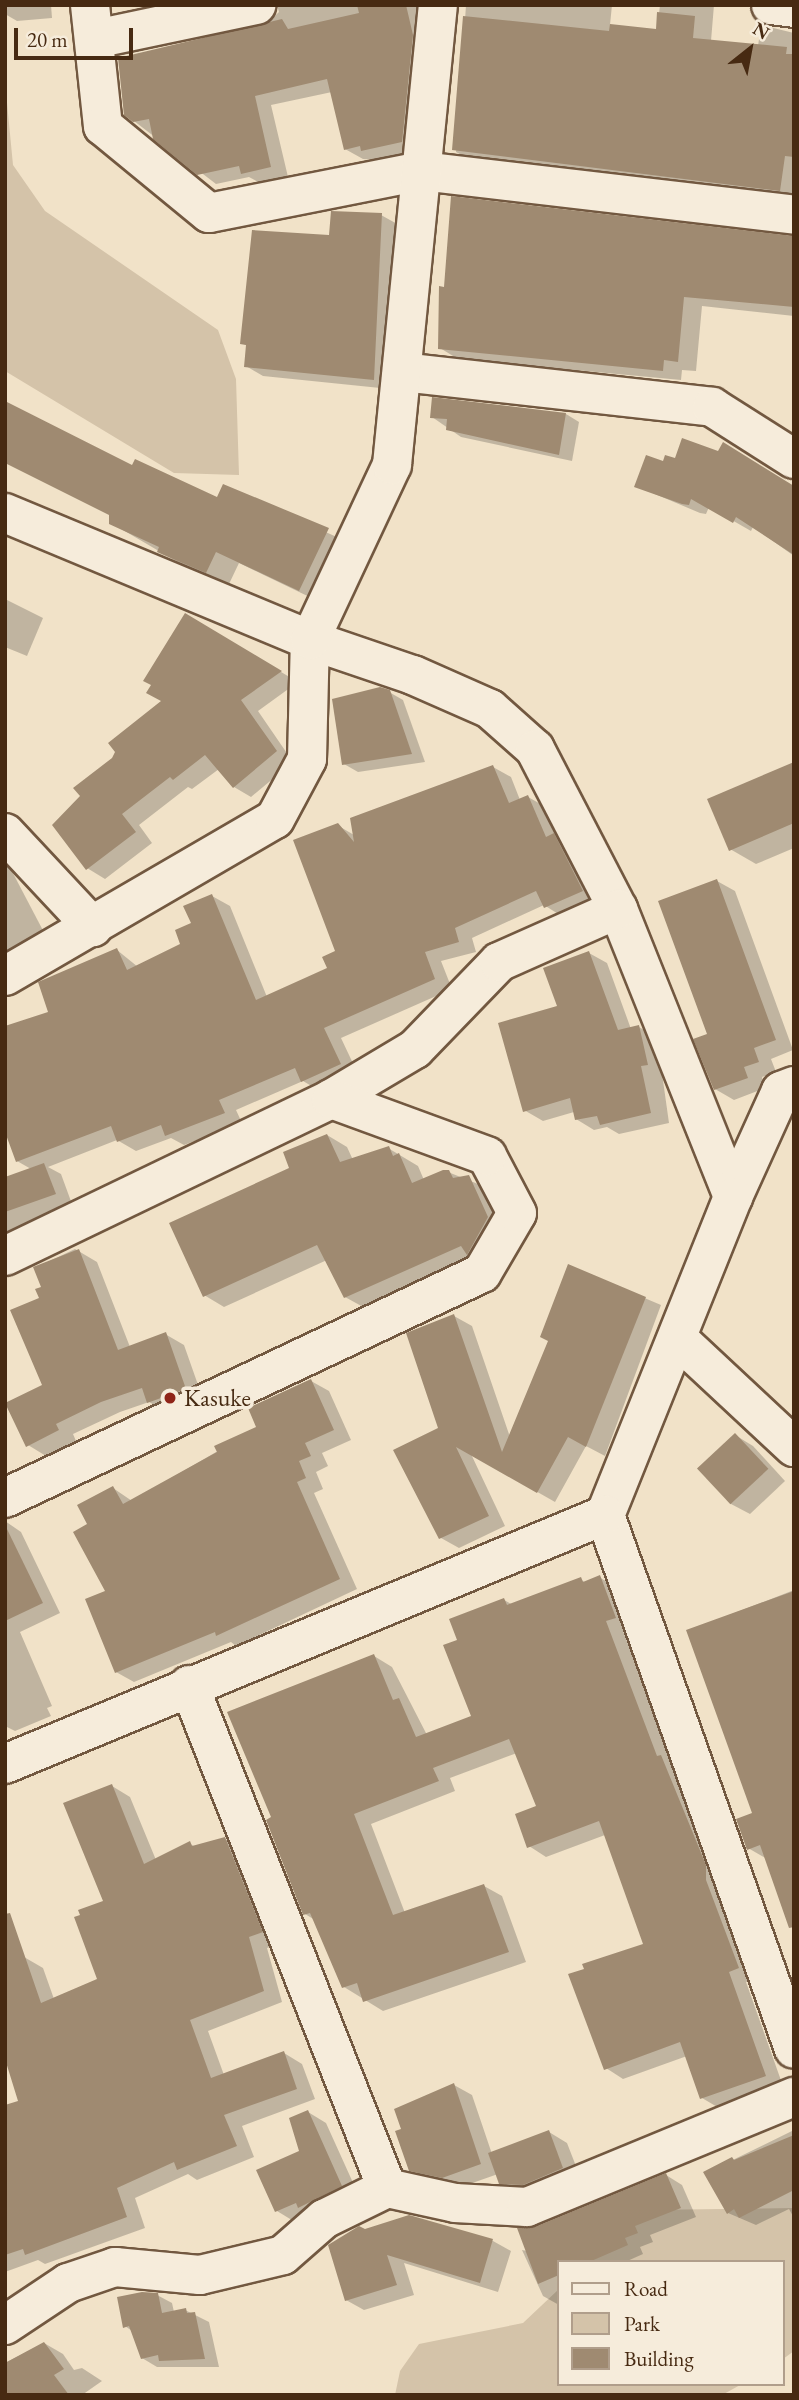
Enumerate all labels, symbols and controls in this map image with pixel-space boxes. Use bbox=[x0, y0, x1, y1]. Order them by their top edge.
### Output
scale bar bbox=[18, 14, 136, 58]
north arrow bbox=[715, 14, 785, 84]
text: N bbox=[748, 16, 774, 45]
text: 20 m bbox=[27, 26, 68, 53]
place label: Kasuke bbox=[184, 1384, 251, 1412]
marker: Kasuke bbox=[162, 1390, 178, 1406]
legend bbox=[558, 2260, 785, 2386]
text: Road bbox=[624, 2275, 668, 2302]
text: Park bbox=[624, 2310, 660, 2337]
text: Building bbox=[624, 2345, 694, 2372]

